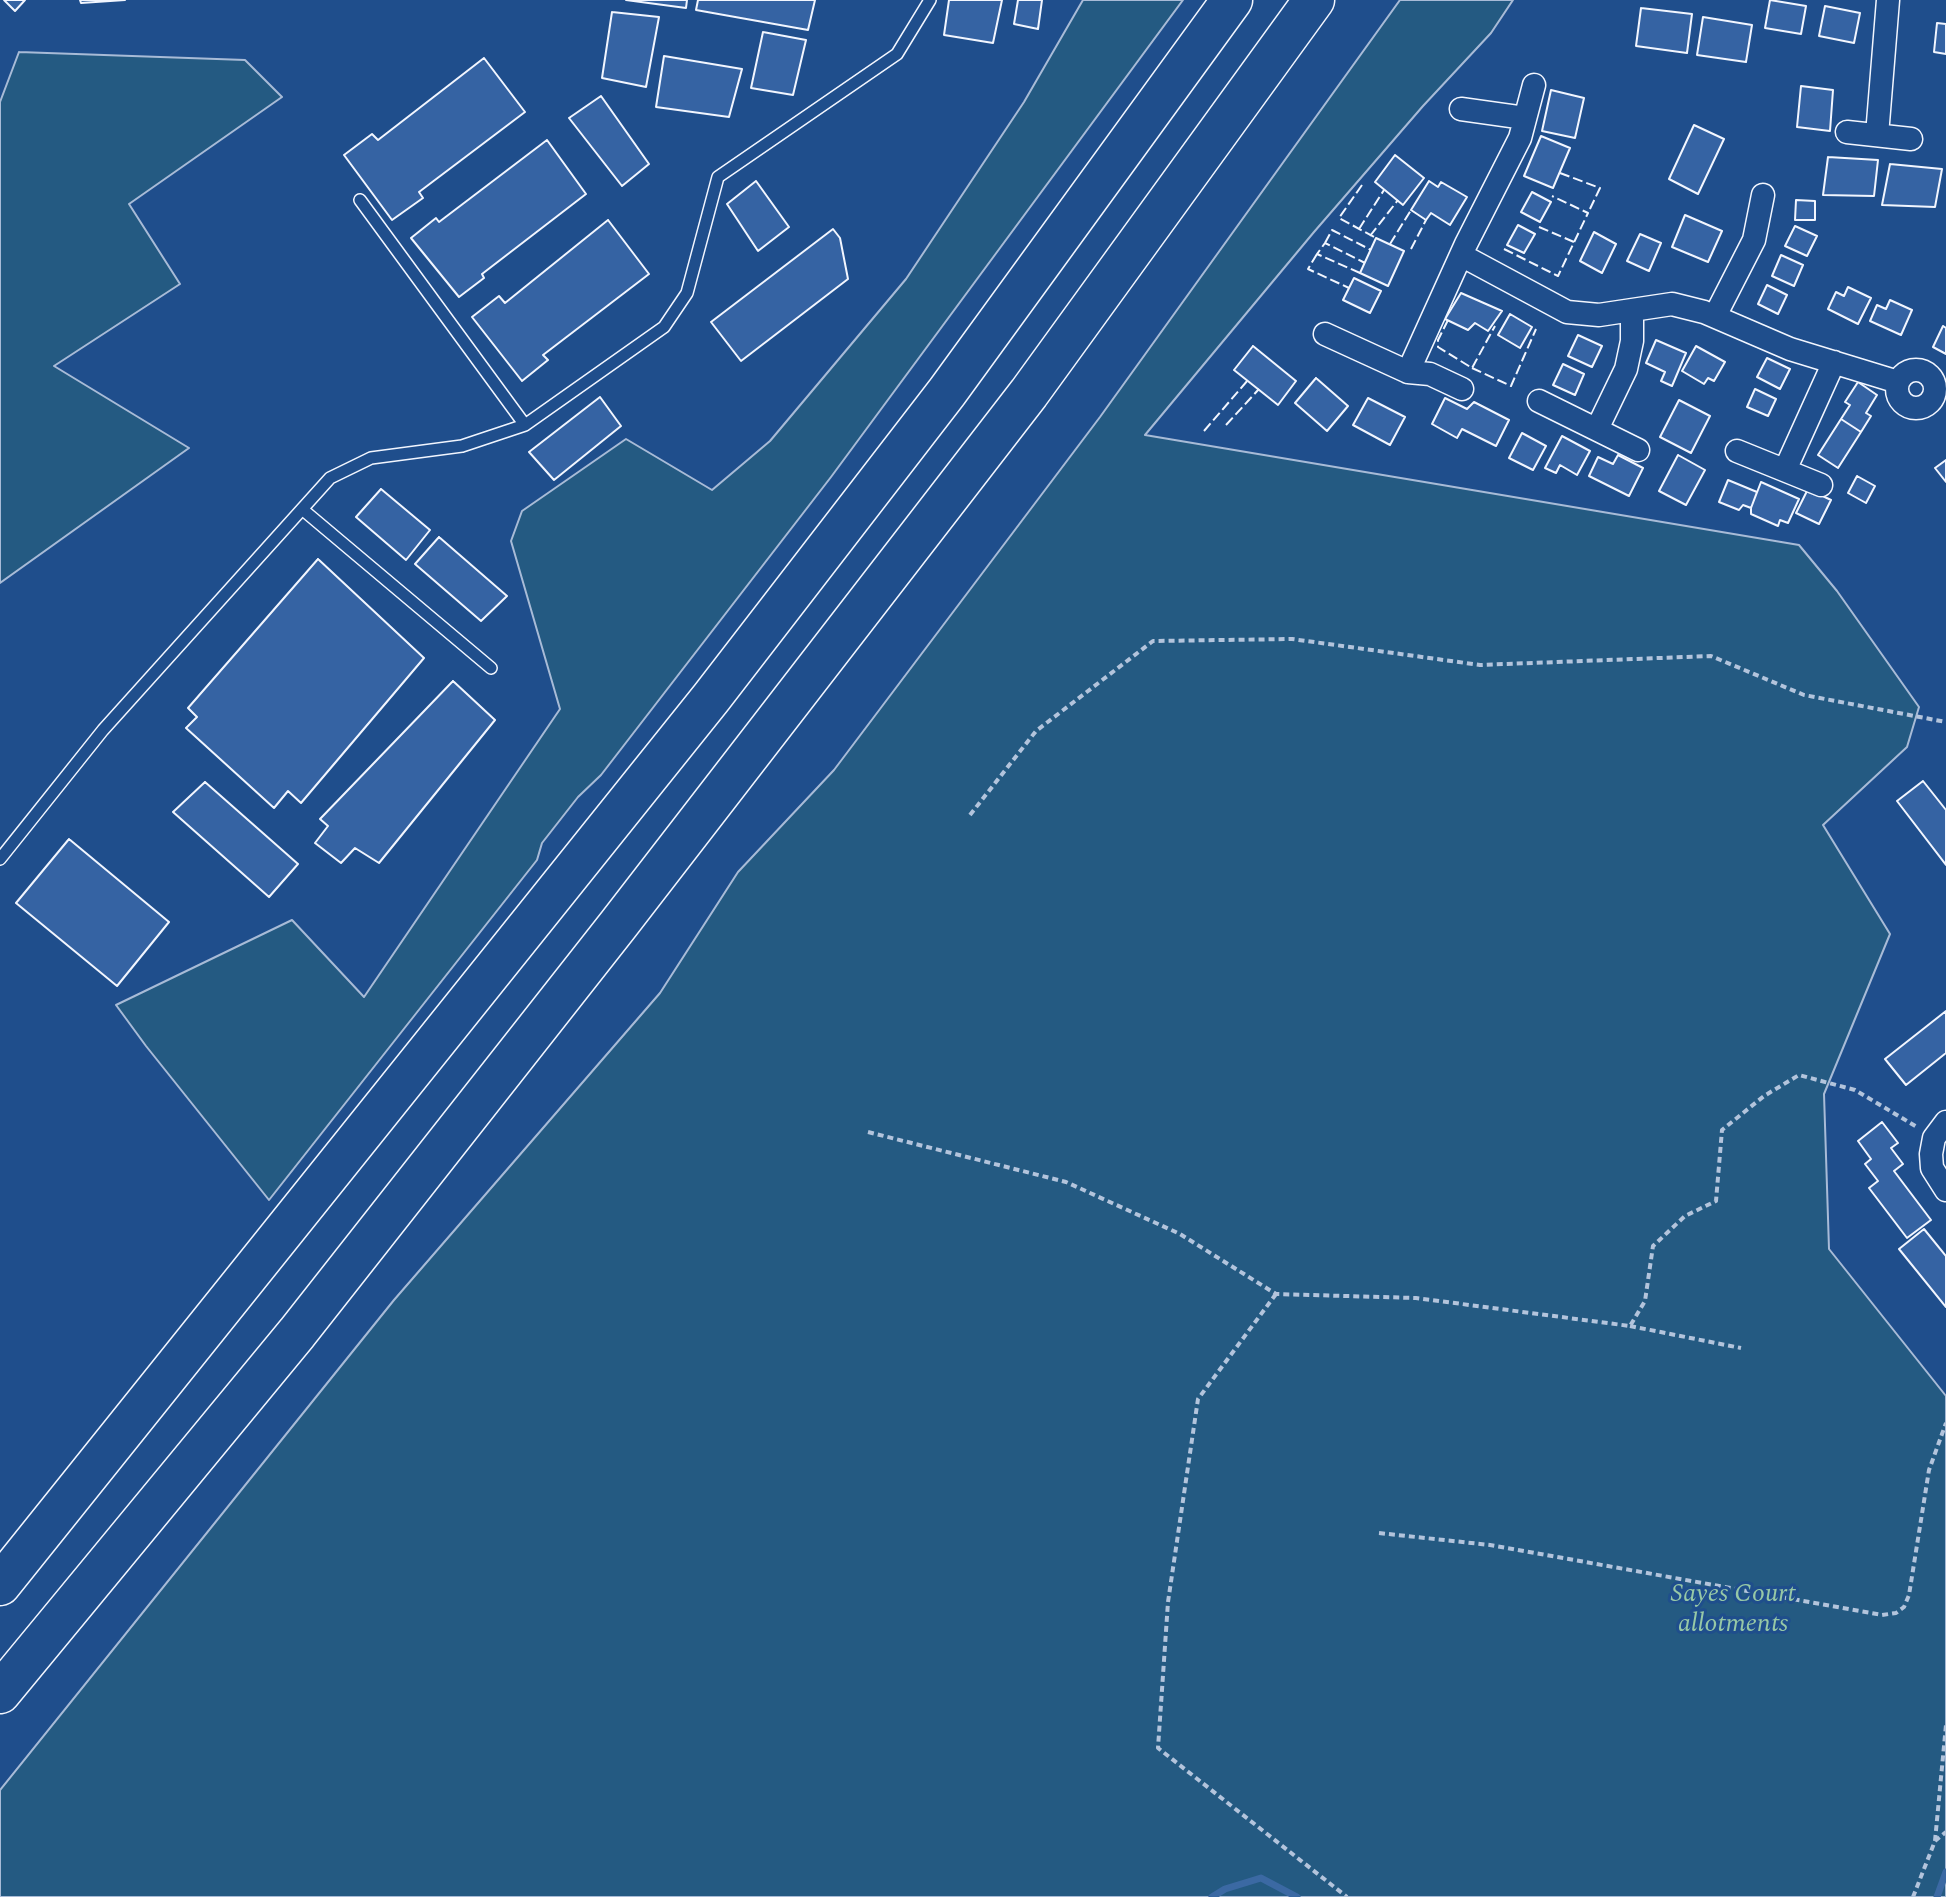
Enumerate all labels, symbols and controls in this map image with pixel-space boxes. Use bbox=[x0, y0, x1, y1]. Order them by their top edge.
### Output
park label: Sayes Court allotments bbox=[1671, 1580, 1795, 1642]

